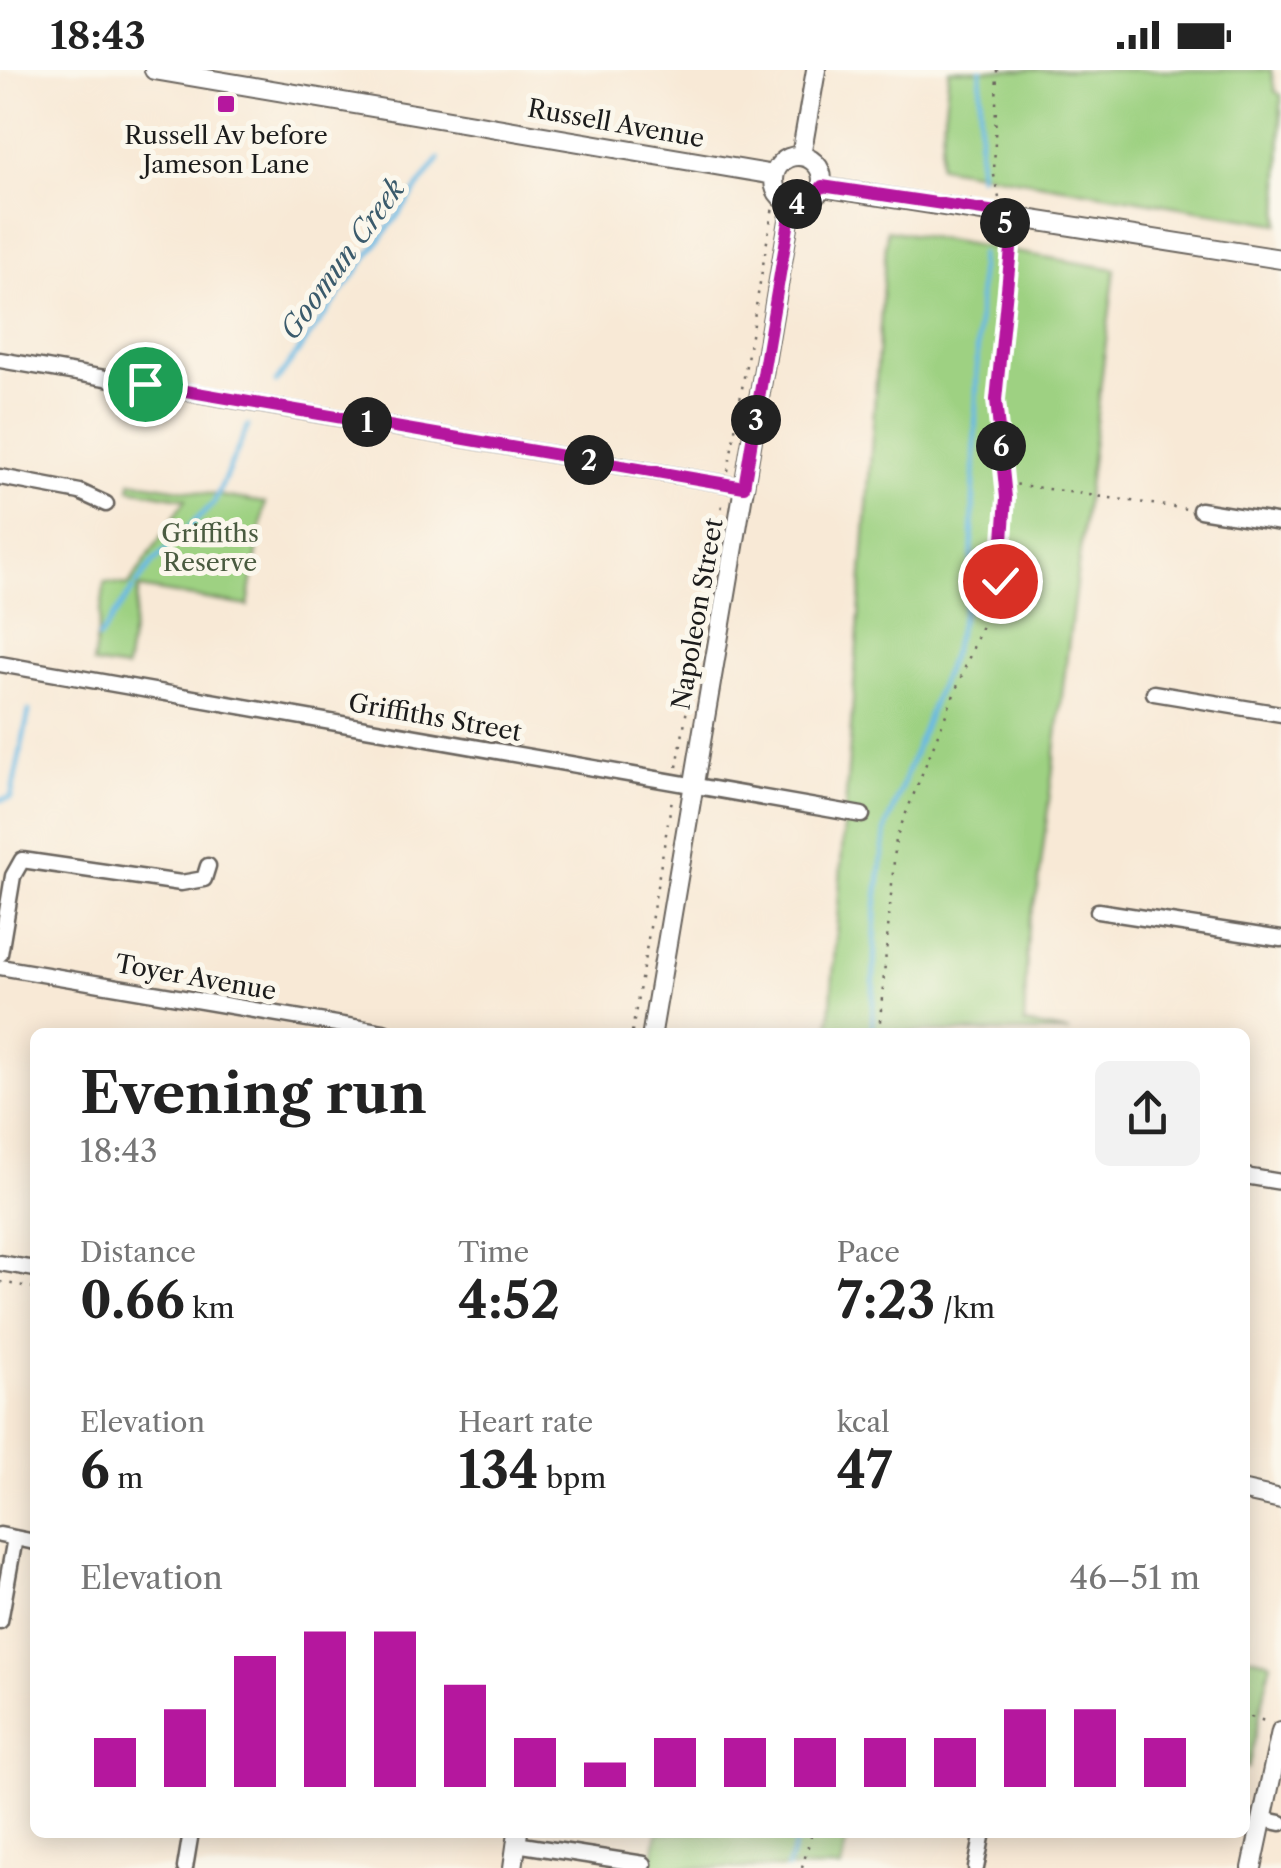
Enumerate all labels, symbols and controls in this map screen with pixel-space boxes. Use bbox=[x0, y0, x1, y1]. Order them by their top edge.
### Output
text: 18:43 bbox=[50, 12, 146, 59]
marker: Russell Av before Jameson Lane bbox=[215, 93, 237, 115]
street label: Russell Avenue bbox=[525, 93, 707, 154]
place label: Russell Av before Jameson Lane bbox=[124, 120, 328, 180]
water label: Goomun Creek bbox=[272, 172, 412, 346]
pin: 4 bbox=[772, 179, 822, 229]
text: 4 bbox=[789, 187, 805, 221]
pin: 5 bbox=[980, 198, 1030, 248]
text: 5 bbox=[997, 206, 1013, 240]
pin bbox=[103, 342, 188, 427]
icon: arrive bbox=[118, 357, 173, 412]
pin: 3 bbox=[731, 395, 781, 445]
pin: 1 bbox=[342, 397, 392, 447]
text: 3 bbox=[748, 403, 764, 437]
text: 1 bbox=[361, 405, 373, 439]
pin: 6 bbox=[976, 421, 1026, 471]
text: 6 bbox=[993, 429, 1009, 463]
pin: 2 bbox=[564, 435, 614, 485]
text: 2 bbox=[581, 443, 597, 477]
street label: Napoleon Street bbox=[665, 516, 730, 712]
park label: Griffiths Reserve bbox=[161, 518, 259, 578]
pin bbox=[958, 539, 1043, 624]
icon: check bbox=[973, 554, 1028, 609]
street label: Griffiths Street bbox=[346, 687, 524, 748]
street label: Toyer Avenue bbox=[113, 948, 279, 1007]
text: Evening run bbox=[80, 1060, 427, 1127]
button: share bbox=[1095, 1061, 1200, 1166]
text: 18:43 bbox=[80, 1131, 158, 1170]
text: Distance bbox=[80, 1235, 196, 1269]
text: Time bbox=[458, 1235, 529, 1269]
text: Pace bbox=[837, 1235, 900, 1269]
text: 0.66 bbox=[80, 1269, 185, 1331]
text: 4:52 bbox=[458, 1269, 560, 1331]
text: 7:23 bbox=[837, 1269, 935, 1331]
text: km bbox=[185, 1291, 235, 1325]
text: /km bbox=[935, 1291, 995, 1325]
text: Elevation bbox=[80, 1405, 205, 1439]
text: Heart rate bbox=[458, 1405, 593, 1439]
text: kcal bbox=[837, 1405, 890, 1439]
text: 6 bbox=[80, 1439, 110, 1501]
text: 134 bbox=[458, 1439, 539, 1501]
text: 47 bbox=[837, 1439, 892, 1501]
text: m bbox=[110, 1461, 143, 1495]
text: bpm bbox=[539, 1461, 606, 1495]
text: Elevation bbox=[80, 1558, 223, 1597]
text: 46–51 m bbox=[1070, 1558, 1200, 1597]

